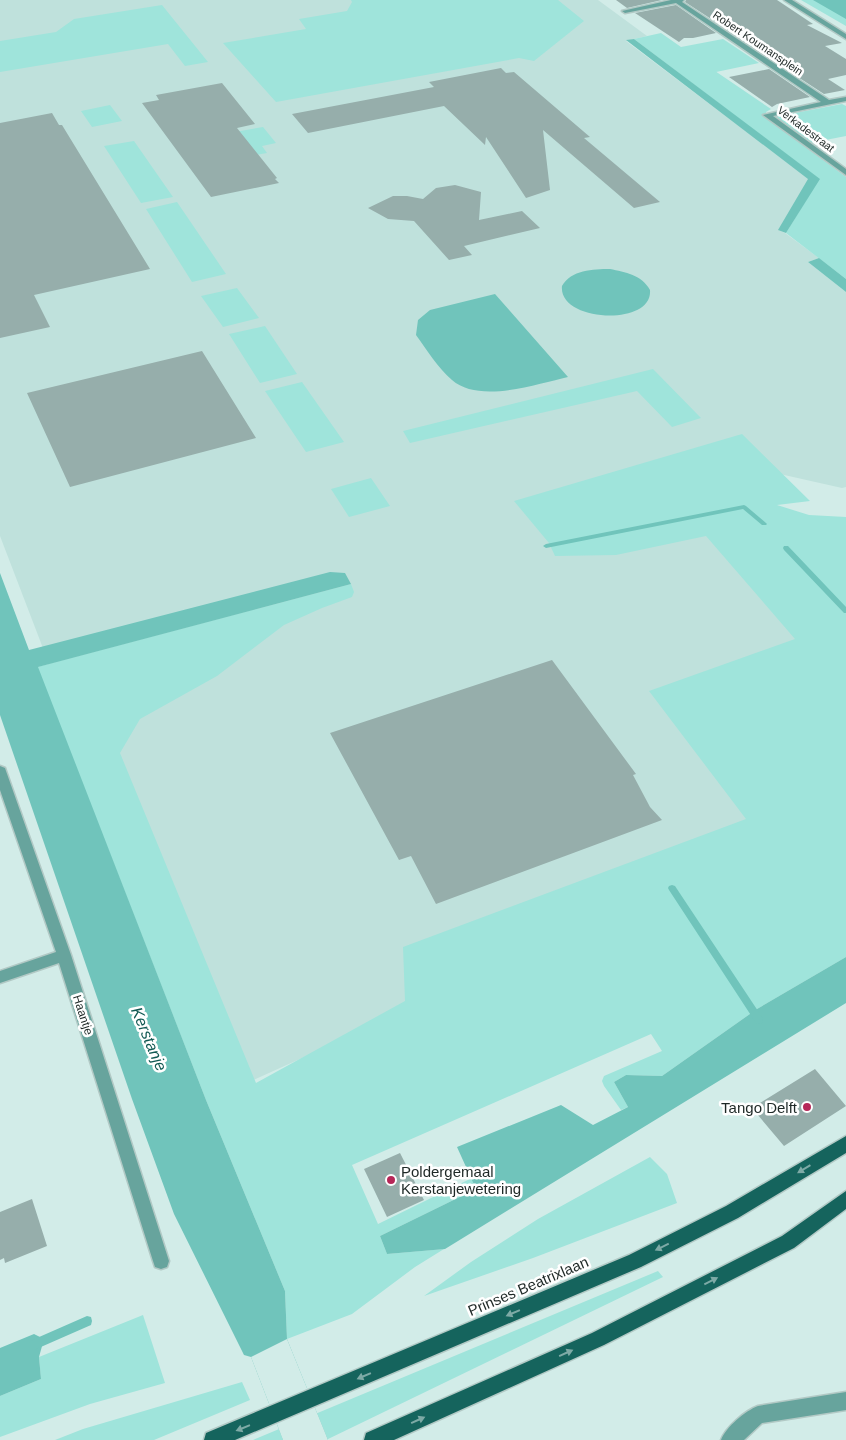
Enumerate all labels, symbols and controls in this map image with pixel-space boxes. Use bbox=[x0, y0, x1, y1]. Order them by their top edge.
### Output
street label: Robert Koumansplein bbox=[711, 8, 805, 78]
street label: Verkadestraat bbox=[775, 104, 837, 154]
street label: Haantje bbox=[70, 993, 96, 1037]
water label: Kerstanje bbox=[128, 1005, 170, 1074]
place label: Tango Delft bbox=[721, 1099, 798, 1116]
marker: Tango Delft bbox=[801, 1101, 813, 1113]
place label: Poldergemaal Kerstanjewetering bbox=[401, 1163, 521, 1197]
one-way arrow bbox=[798, 1165, 811, 1174]
marker: Poldergemaal Kerstanjewetering bbox=[385, 1174, 397, 1186]
one-way arrow bbox=[655, 1243, 669, 1251]
street label: Prinses Beatrixlaan bbox=[465, 1253, 591, 1319]
one-way arrow bbox=[704, 1277, 719, 1285]
one-way arrow bbox=[506, 1309, 520, 1317]
one-way arrow bbox=[559, 1349, 573, 1357]
one-way arrow bbox=[357, 1373, 371, 1381]
one-way arrow bbox=[410, 1416, 425, 1424]
one-way arrow bbox=[235, 1424, 250, 1432]

